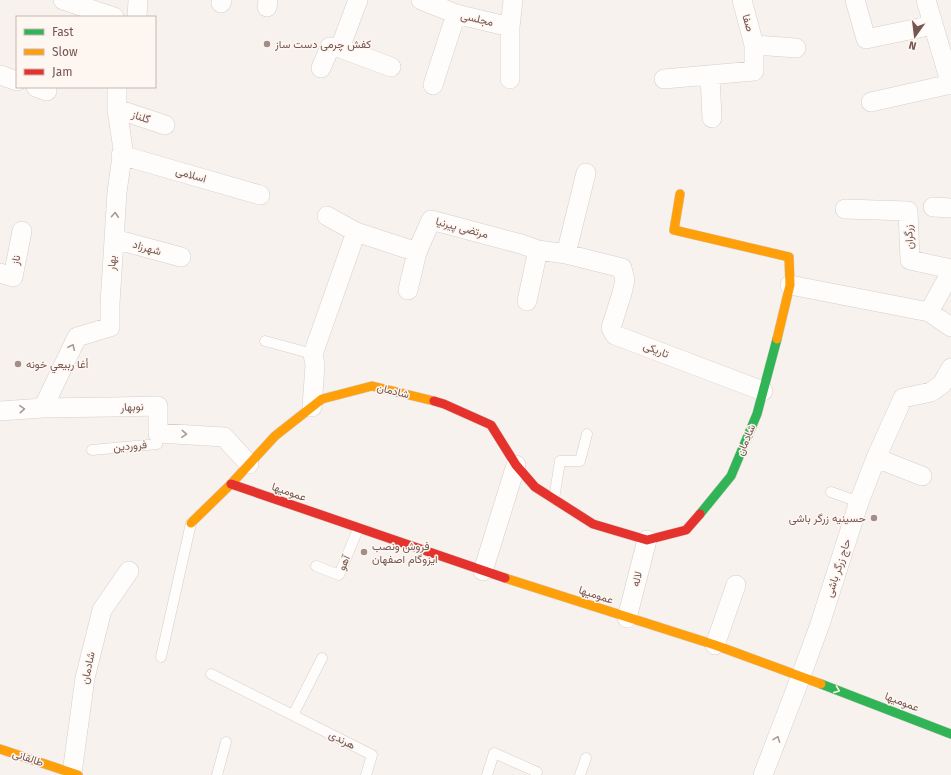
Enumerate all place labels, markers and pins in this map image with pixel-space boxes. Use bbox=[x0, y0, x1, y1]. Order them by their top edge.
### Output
place label: کفش چرمی دست ساز bbox=[274, 38, 371, 52]
marker: کفش چرمی دست ساز bbox=[262, 39, 272, 49]
place label: أغا ربيعي خونه bbox=[26, 358, 89, 374]
marker: أغا ربيعي خونه bbox=[13, 359, 23, 369]
place label: حسینیه زرگر باشی bbox=[789, 512, 866, 525]
marker: حسینیه زرگر باشی bbox=[869, 513, 879, 523]
place label: فروش ونصب ایزوگام اصفهان bbox=[372, 540, 438, 567]
marker: فروش ونصب ایزوگام اصفهان bbox=[359, 547, 369, 557]

